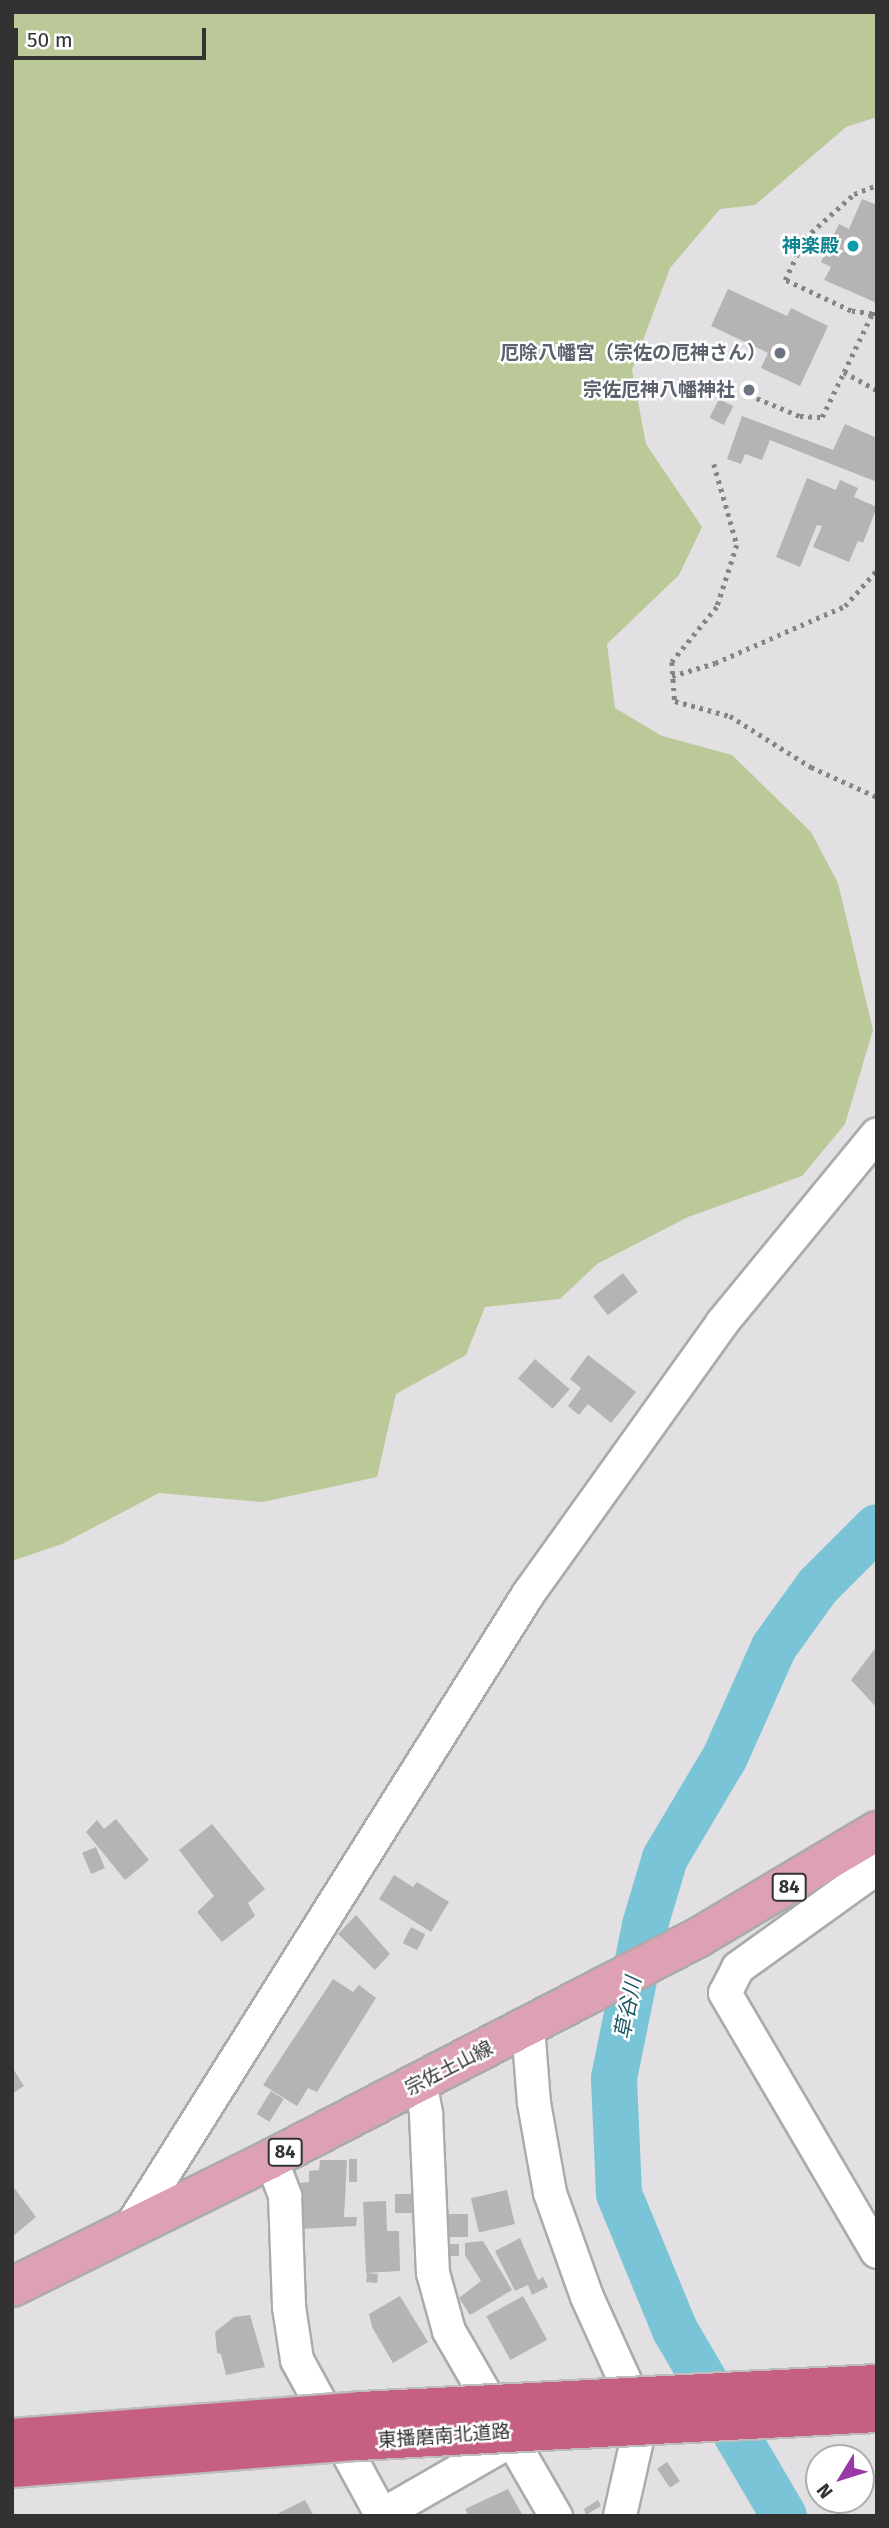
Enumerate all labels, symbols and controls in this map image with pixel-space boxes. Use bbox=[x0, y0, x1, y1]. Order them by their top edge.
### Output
scale bar bbox=[18, 14, 210, 58]
text: 50 m bbox=[27, 27, 73, 53]
place label: 神楽殿 bbox=[782, 235, 839, 257]
marker: 神楽殿 bbox=[845, 238, 861, 254]
place label: 厄除八幡宮（宗佐の厄神さん） bbox=[500, 342, 766, 364]
marker: 厄除八幡宮（宗佐の厄神さん） bbox=[772, 345, 788, 361]
place label: 宗佐厄神八幡神社 bbox=[583, 379, 735, 401]
marker: 宗佐厄神八幡神社 bbox=[741, 382, 757, 398]
road number: 84 bbox=[772, 1872, 806, 1901]
water label: 草谷川 bbox=[610, 1975, 646, 2041]
street label: 宗佐土山線 bbox=[402, 2036, 496, 2100]
road number: 84 bbox=[268, 2138, 302, 2166]
street label: 東播磨南北道路 bbox=[377, 2420, 511, 2452]
north arrow bbox=[805, 2444, 875, 2514]
text: N bbox=[812, 2479, 838, 2503]

